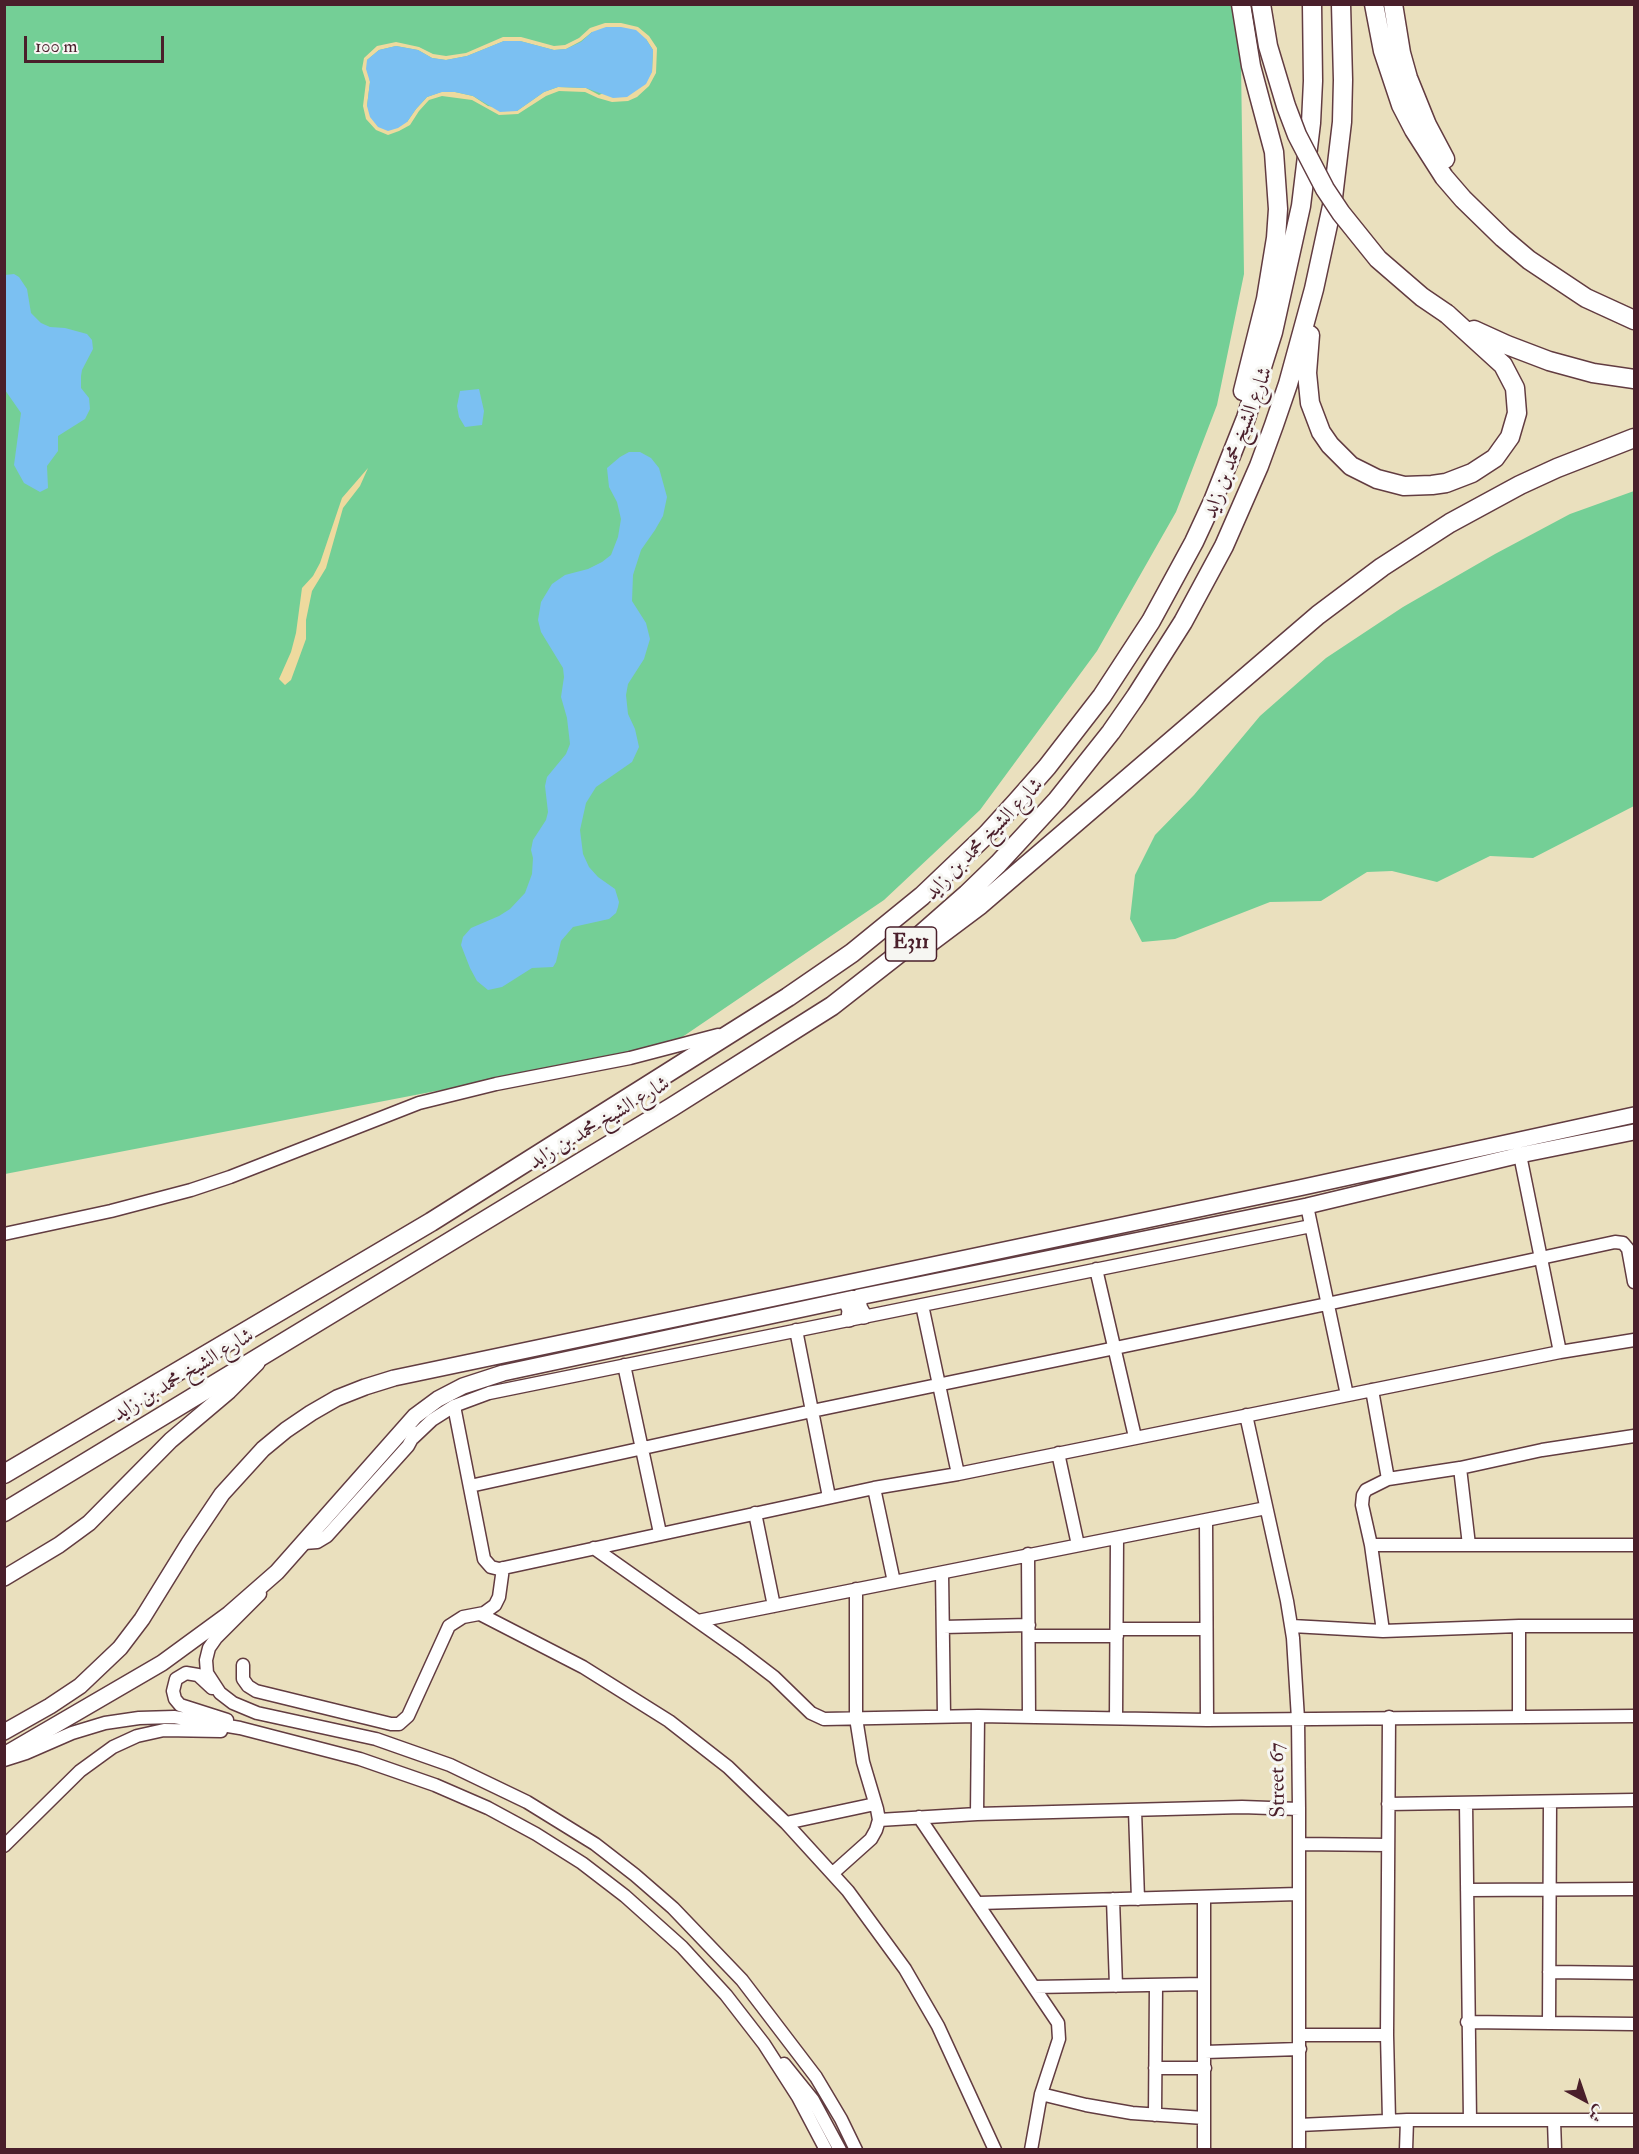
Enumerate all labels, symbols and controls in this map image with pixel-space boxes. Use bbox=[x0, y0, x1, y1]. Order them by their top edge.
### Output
scale bar bbox=[27, 24, 166, 62]
text: 100 m bbox=[35, 35, 78, 58]
street label: شارع الشيخ محمد بن زايد bbox=[1199, 364, 1279, 522]
street label: شارع الشيخ محمد بن زايد bbox=[920, 774, 1050, 906]
road number: E311 bbox=[886, 927, 936, 961]
street label: شارع الشيخ محمد بن زايد bbox=[525, 1072, 675, 1176]
street label: شارع الشيخ محمد بن زايد bbox=[109, 1324, 259, 1428]
street label: Street 67 bbox=[1266, 1742, 1292, 1818]
north arrow bbox=[1555, 2070, 1615, 2130]
text: ش bbox=[1584, 2101, 1609, 2127]

